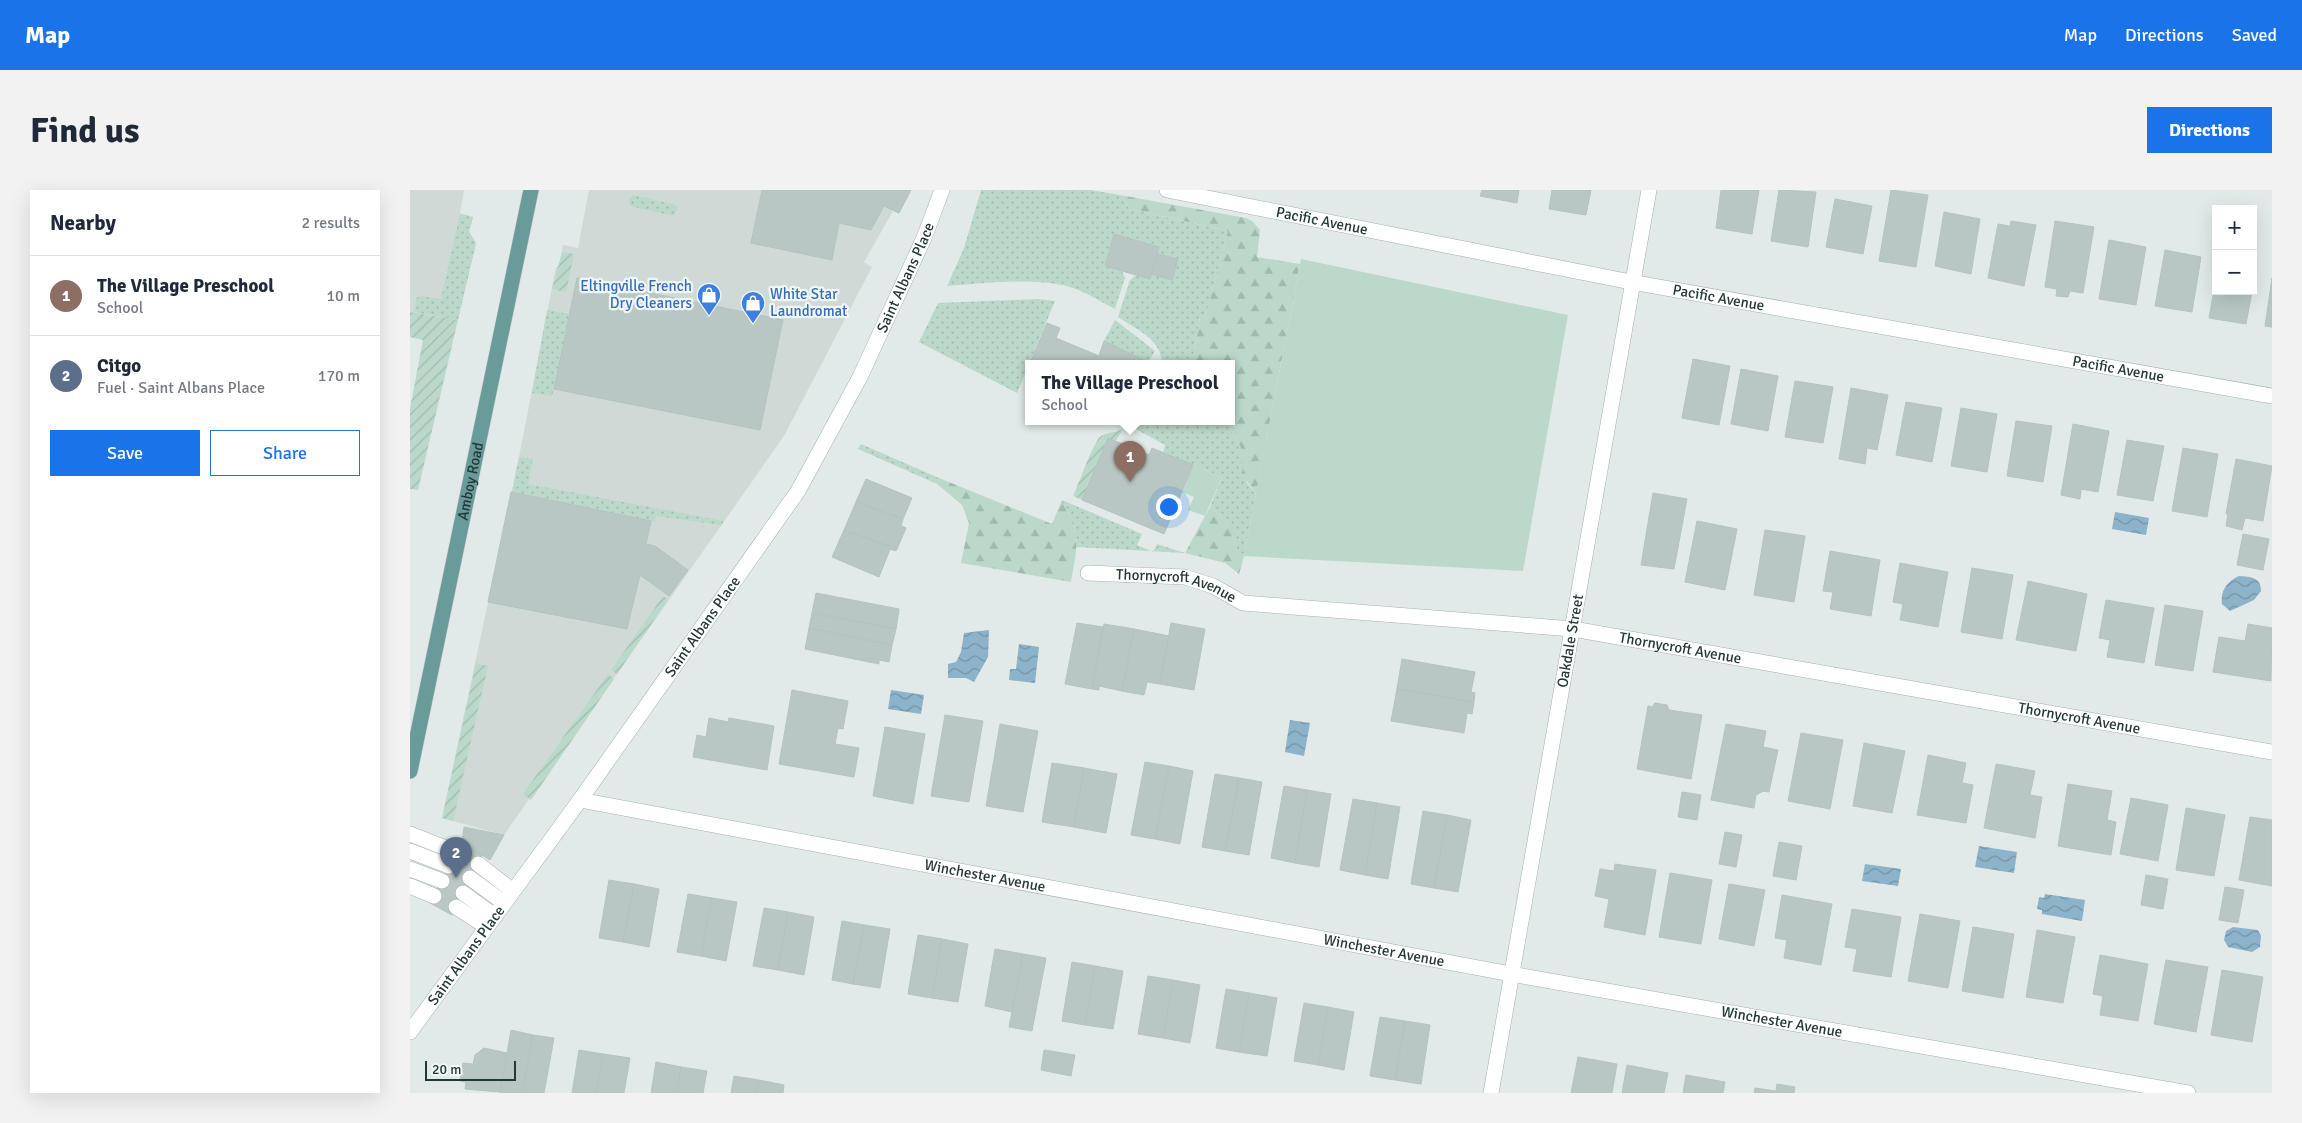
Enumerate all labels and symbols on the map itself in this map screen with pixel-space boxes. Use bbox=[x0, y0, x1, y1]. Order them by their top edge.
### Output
street label: Pacific Avenue bbox=[1275, 203, 1369, 239]
street label: Saint Albans Place bbox=[873, 220, 938, 335]
place label: Eltingville French Dry Cleaners bbox=[580, 277, 692, 312]
street label: Pacific Avenue bbox=[1671, 281, 1766, 315]
shop icon: Eltingville French Dry Cleaners bbox=[696, 282, 722, 316]
place label: White Star Laundromat bbox=[770, 285, 847, 320]
shop icon: White Star Laundromat bbox=[740, 290, 766, 324]
street label: Pacific Avenue bbox=[2071, 352, 2166, 386]
street label: Amboy Road bbox=[453, 441, 487, 522]
pin: 1 bbox=[1114, 441, 1146, 482]
your location bbox=[1156, 494, 1182, 520]
street label: Thornycroft Avenue bbox=[1116, 565, 1240, 606]
street label: Saint Albans Place bbox=[661, 573, 744, 680]
street label: Oakdale Street bbox=[1553, 593, 1587, 689]
street label: Thornycroft Avenue bbox=[1618, 628, 1743, 667]
street label: Thornycroft Avenue bbox=[2017, 698, 2142, 738]
pin: 2 bbox=[440, 837, 472, 878]
street label: Winchester Avenue bbox=[923, 856, 1047, 896]
street label: Saint Albans Place bbox=[424, 902, 509, 1009]
street label: Winchester Avenue bbox=[1322, 930, 1446, 970]
street label: Winchester Avenue bbox=[1720, 1002, 1844, 1041]
scale bar bbox=[425, 1058, 516, 1081]

